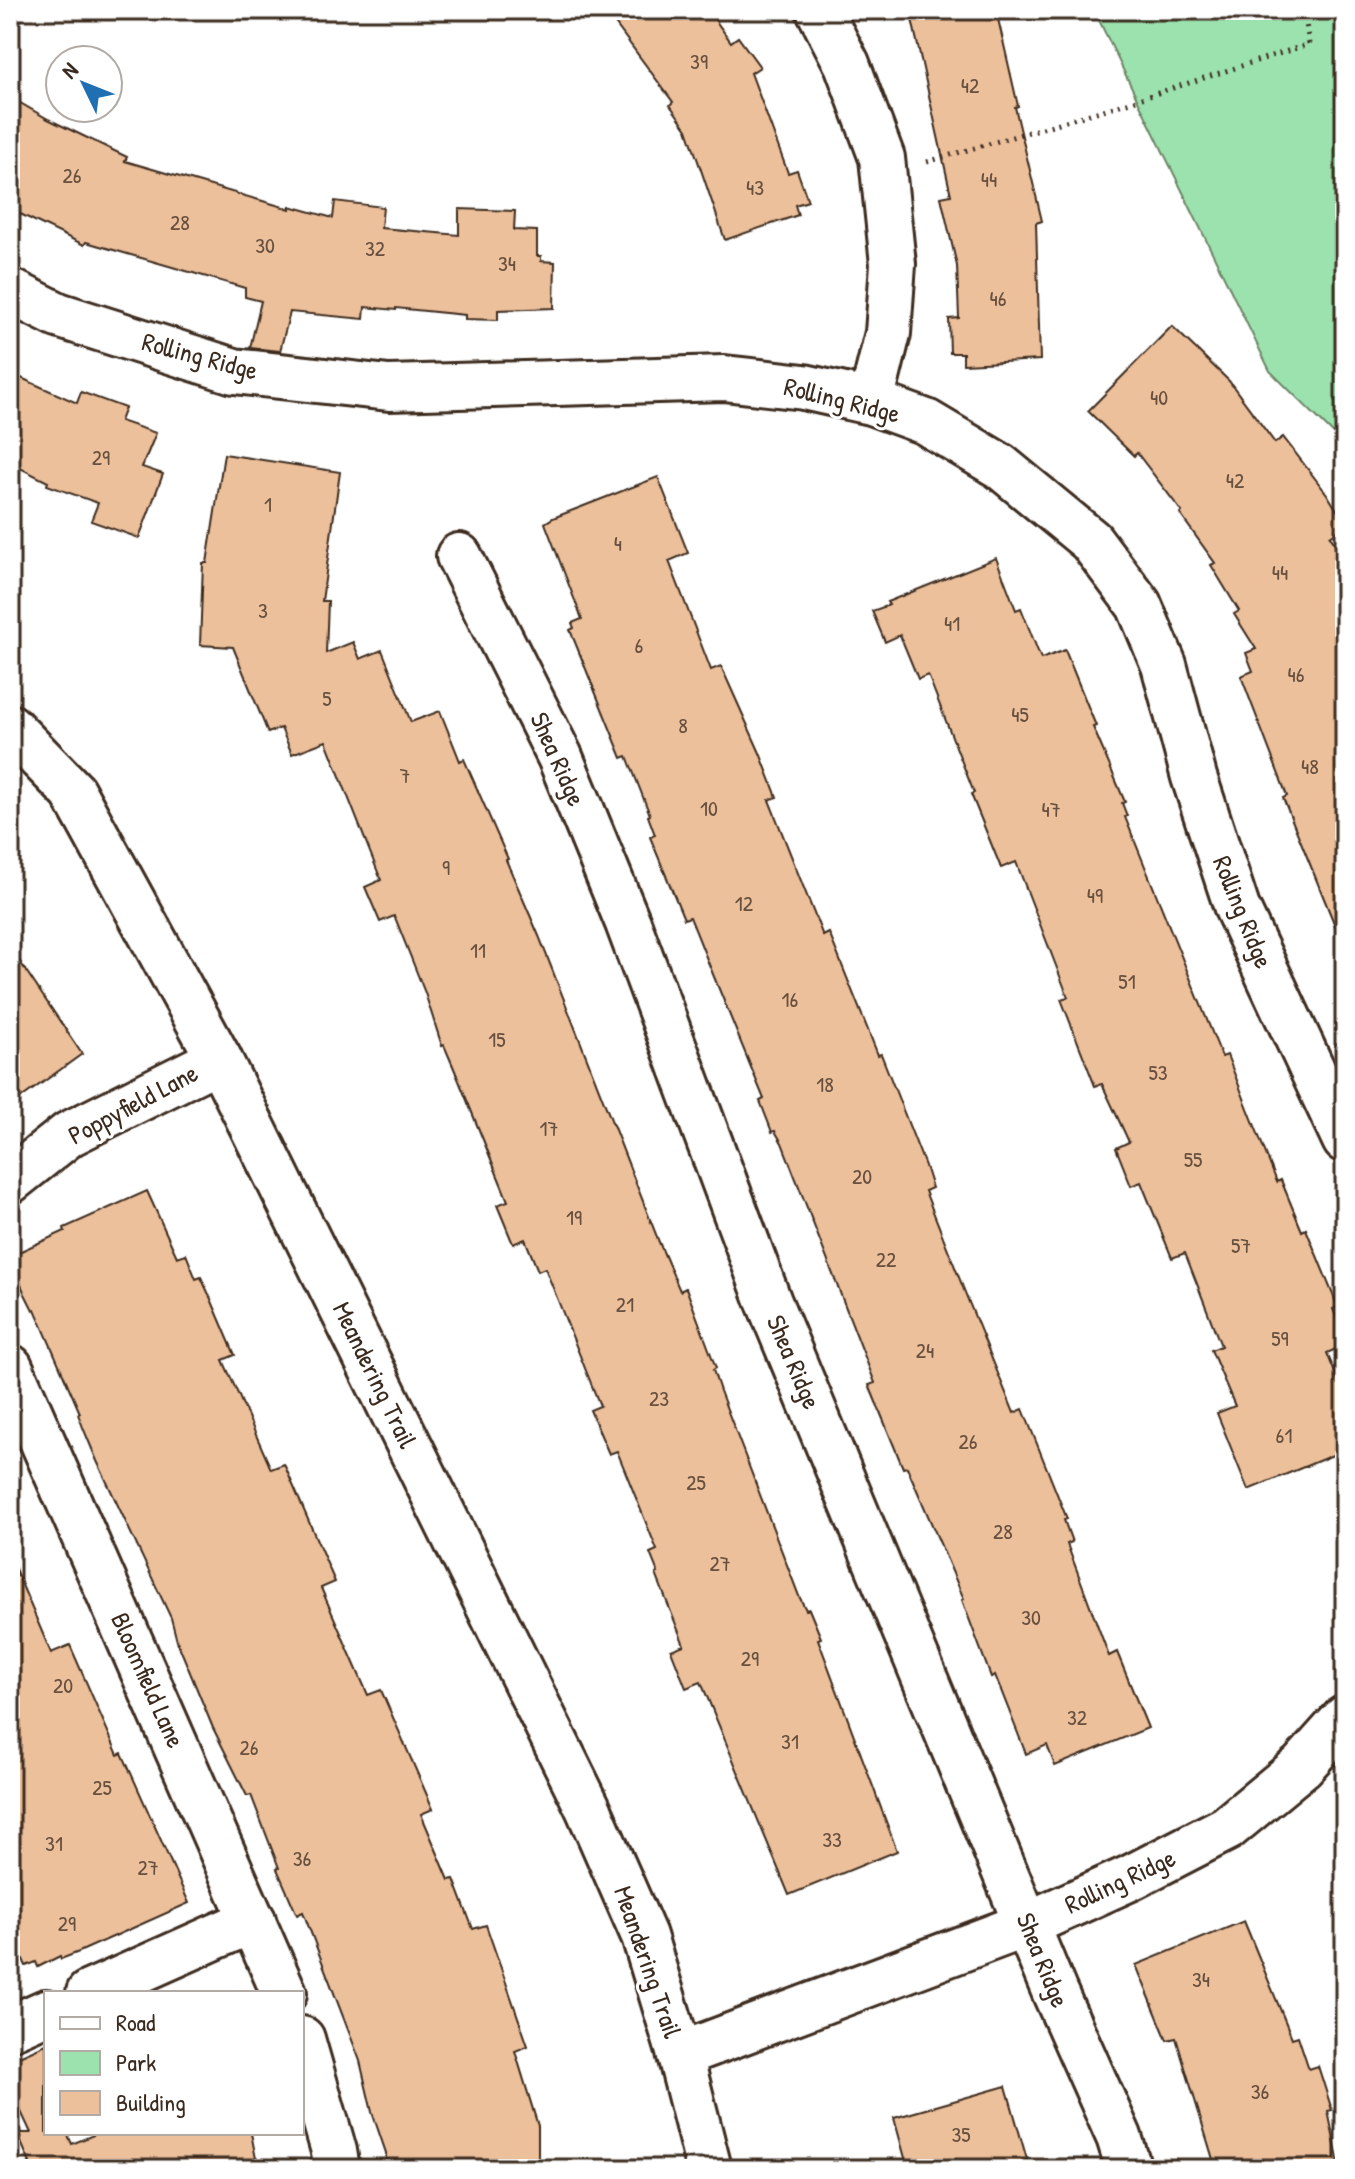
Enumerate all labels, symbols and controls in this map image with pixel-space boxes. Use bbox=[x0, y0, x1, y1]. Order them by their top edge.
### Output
north arrow bbox=[44, 44, 124, 124]
house number: 39 bbox=[690, 46, 708, 76]
text: N bbox=[54, 56, 85, 85]
house number: 42 bbox=[961, 70, 980, 100]
house number: 26 bbox=[62, 160, 82, 190]
house number: 44 bbox=[981, 164, 997, 194]
house number: 43 bbox=[746, 172, 764, 202]
house number: 28 bbox=[170, 207, 190, 237]
house number: 30 bbox=[255, 230, 275, 260]
house number: 32 bbox=[365, 233, 386, 263]
house number: 34 bbox=[498, 248, 516, 278]
house number: 46 bbox=[989, 283, 1007, 313]
street label: Rolling Ridge bbox=[138, 323, 262, 388]
street label: Rolling Ridge bbox=[780, 368, 904, 431]
house number: 40 bbox=[1150, 382, 1168, 412]
house number: 29 bbox=[92, 442, 110, 472]
house number: 42 bbox=[1226, 465, 1245, 495]
house number: 1 bbox=[264, 489, 272, 519]
house number: 4 bbox=[614, 528, 622, 558]
house number: 44 bbox=[1272, 557, 1288, 587]
house number: 3 bbox=[258, 595, 268, 625]
house number: 41 bbox=[944, 608, 960, 638]
house number: 6 bbox=[635, 630, 644, 660]
house number: 46 bbox=[1287, 659, 1305, 689]
house number: 5 bbox=[322, 683, 332, 713]
house number: 45 bbox=[1011, 699, 1029, 729]
street label: Shea Ridge bbox=[522, 706, 595, 811]
house number: 8 bbox=[678, 710, 688, 740]
house number: 48 bbox=[1301, 751, 1319, 781]
house number: 7 bbox=[400, 760, 410, 790]
house number: 10 bbox=[700, 793, 718, 823]
house number: 47 bbox=[1041, 794, 1061, 824]
street label: Rolling Ridge bbox=[1205, 850, 1282, 973]
house number: 9 bbox=[442, 852, 450, 882]
house number: 49 bbox=[1087, 880, 1103, 910]
house number: 12 bbox=[735, 888, 754, 918]
house number: 11 bbox=[470, 935, 486, 965]
house number: 51 bbox=[1118, 966, 1136, 996]
house number: 16 bbox=[782, 984, 799, 1014]
house number: 15 bbox=[488, 1024, 506, 1054]
street label: Poppyfield Lane bbox=[62, 1055, 204, 1152]
house number: 53 bbox=[1148, 1057, 1168, 1087]
house number: 18 bbox=[816, 1069, 834, 1099]
house number: 17 bbox=[540, 1113, 558, 1143]
house number: 55 bbox=[1184, 1144, 1202, 1174]
house number: 20 bbox=[852, 1161, 872, 1191]
house number: 19 bbox=[566, 1202, 582, 1232]
house number: 57 bbox=[1231, 1230, 1251, 1260]
house number: 22 bbox=[876, 1244, 897, 1274]
house number: 21 bbox=[616, 1289, 634, 1319]
street label: Meandering Trail bbox=[325, 1296, 426, 1454]
street label: Shea Ridge bbox=[759, 1309, 830, 1414]
house number: 59 bbox=[1271, 1323, 1289, 1353]
house number: 24 bbox=[916, 1335, 934, 1365]
house number: 23 bbox=[649, 1383, 669, 1413]
house number: 61 bbox=[1276, 1420, 1292, 1450]
house number: 26 bbox=[958, 1426, 978, 1456]
house number: 25 bbox=[686, 1467, 706, 1497]
house number: 28 bbox=[993, 1516, 1013, 1546]
house number: 27 bbox=[709, 1548, 731, 1578]
house number: 30 bbox=[1021, 1602, 1041, 1632]
street label: Bloomfield Lane bbox=[103, 1607, 194, 1753]
house number: 29 bbox=[741, 1643, 759, 1673]
house number: 20 bbox=[53, 1670, 73, 1700]
house number: 32 bbox=[1067, 1702, 1088, 1732]
house number: 31 bbox=[781, 1726, 799, 1756]
house number: 26 bbox=[239, 1732, 259, 1762]
house number: 25 bbox=[92, 1772, 112, 1802]
house number: 33 bbox=[822, 1824, 842, 1854]
house number: 31 bbox=[45, 1828, 63, 1858]
street label: Rolling Ridge bbox=[1059, 1840, 1181, 1921]
house number: 36 bbox=[293, 1843, 312, 1873]
house number: 27 bbox=[137, 1852, 159, 1882]
street label: Meandering Trail bbox=[606, 1881, 691, 2043]
street label: Shea Ridge bbox=[1009, 1907, 1078, 2012]
house number: 29 bbox=[58, 1908, 76, 1938]
house number: 34 bbox=[1192, 1964, 1210, 1994]
legend bbox=[44, 1991, 304, 2135]
text: Road bbox=[116, 2006, 155, 2038]
text: Park bbox=[116, 2046, 156, 2078]
house number: 36 bbox=[1251, 2076, 1270, 2106]
text: Building bbox=[116, 2086, 186, 2118]
house number: 35 bbox=[951, 2119, 971, 2149]

